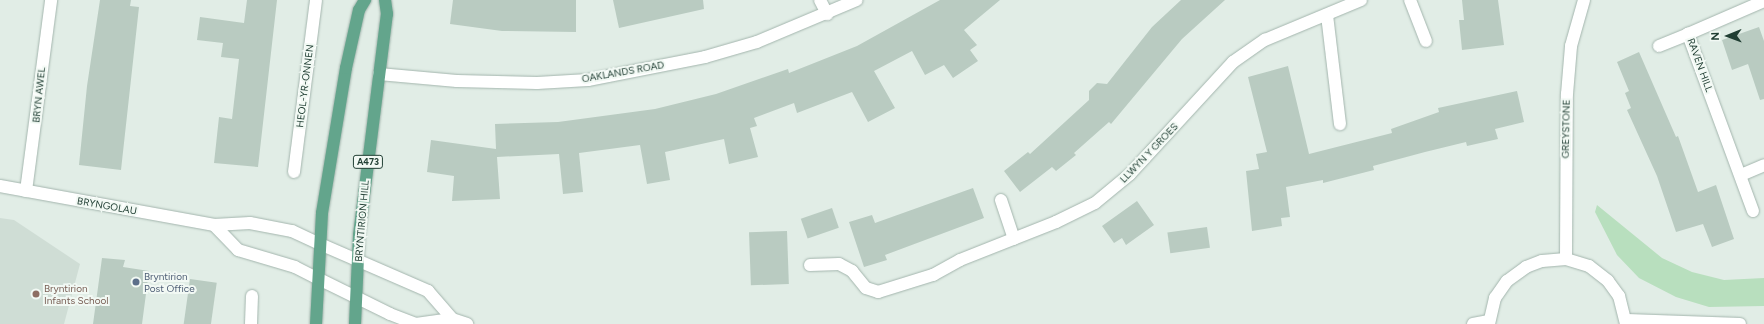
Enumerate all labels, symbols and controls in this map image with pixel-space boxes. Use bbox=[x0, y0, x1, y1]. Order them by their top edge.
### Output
north arrow bbox=[1708, 16, 1748, 56]
street label: RAVEN HILL bbox=[1685, 36, 1715, 94]
street label: HEOL-YR-ONNEN bbox=[294, 44, 316, 128]
street label: OAKLANDS ROAD bbox=[581, 59, 665, 85]
street label: BRYN AWEL bbox=[30, 67, 48, 123]
street label: GREYSTONE bbox=[1559, 99, 1573, 159]
street label: LLWYN Y GROES bbox=[1117, 121, 1181, 185]
road number: A473 bbox=[352, 155, 384, 169]
street label: BRYNTIRION HILL bbox=[352, 180, 372, 262]
street label: BRYNGOLAU bbox=[76, 195, 138, 217]
place label: Bryntirion Post Office bbox=[144, 270, 195, 294]
marker: Bryntirion Post Office bbox=[131, 277, 141, 287]
place label: Bryntirion Infants School bbox=[44, 282, 108, 306]
marker: Bryntirion Infants School bbox=[31, 289, 41, 299]

